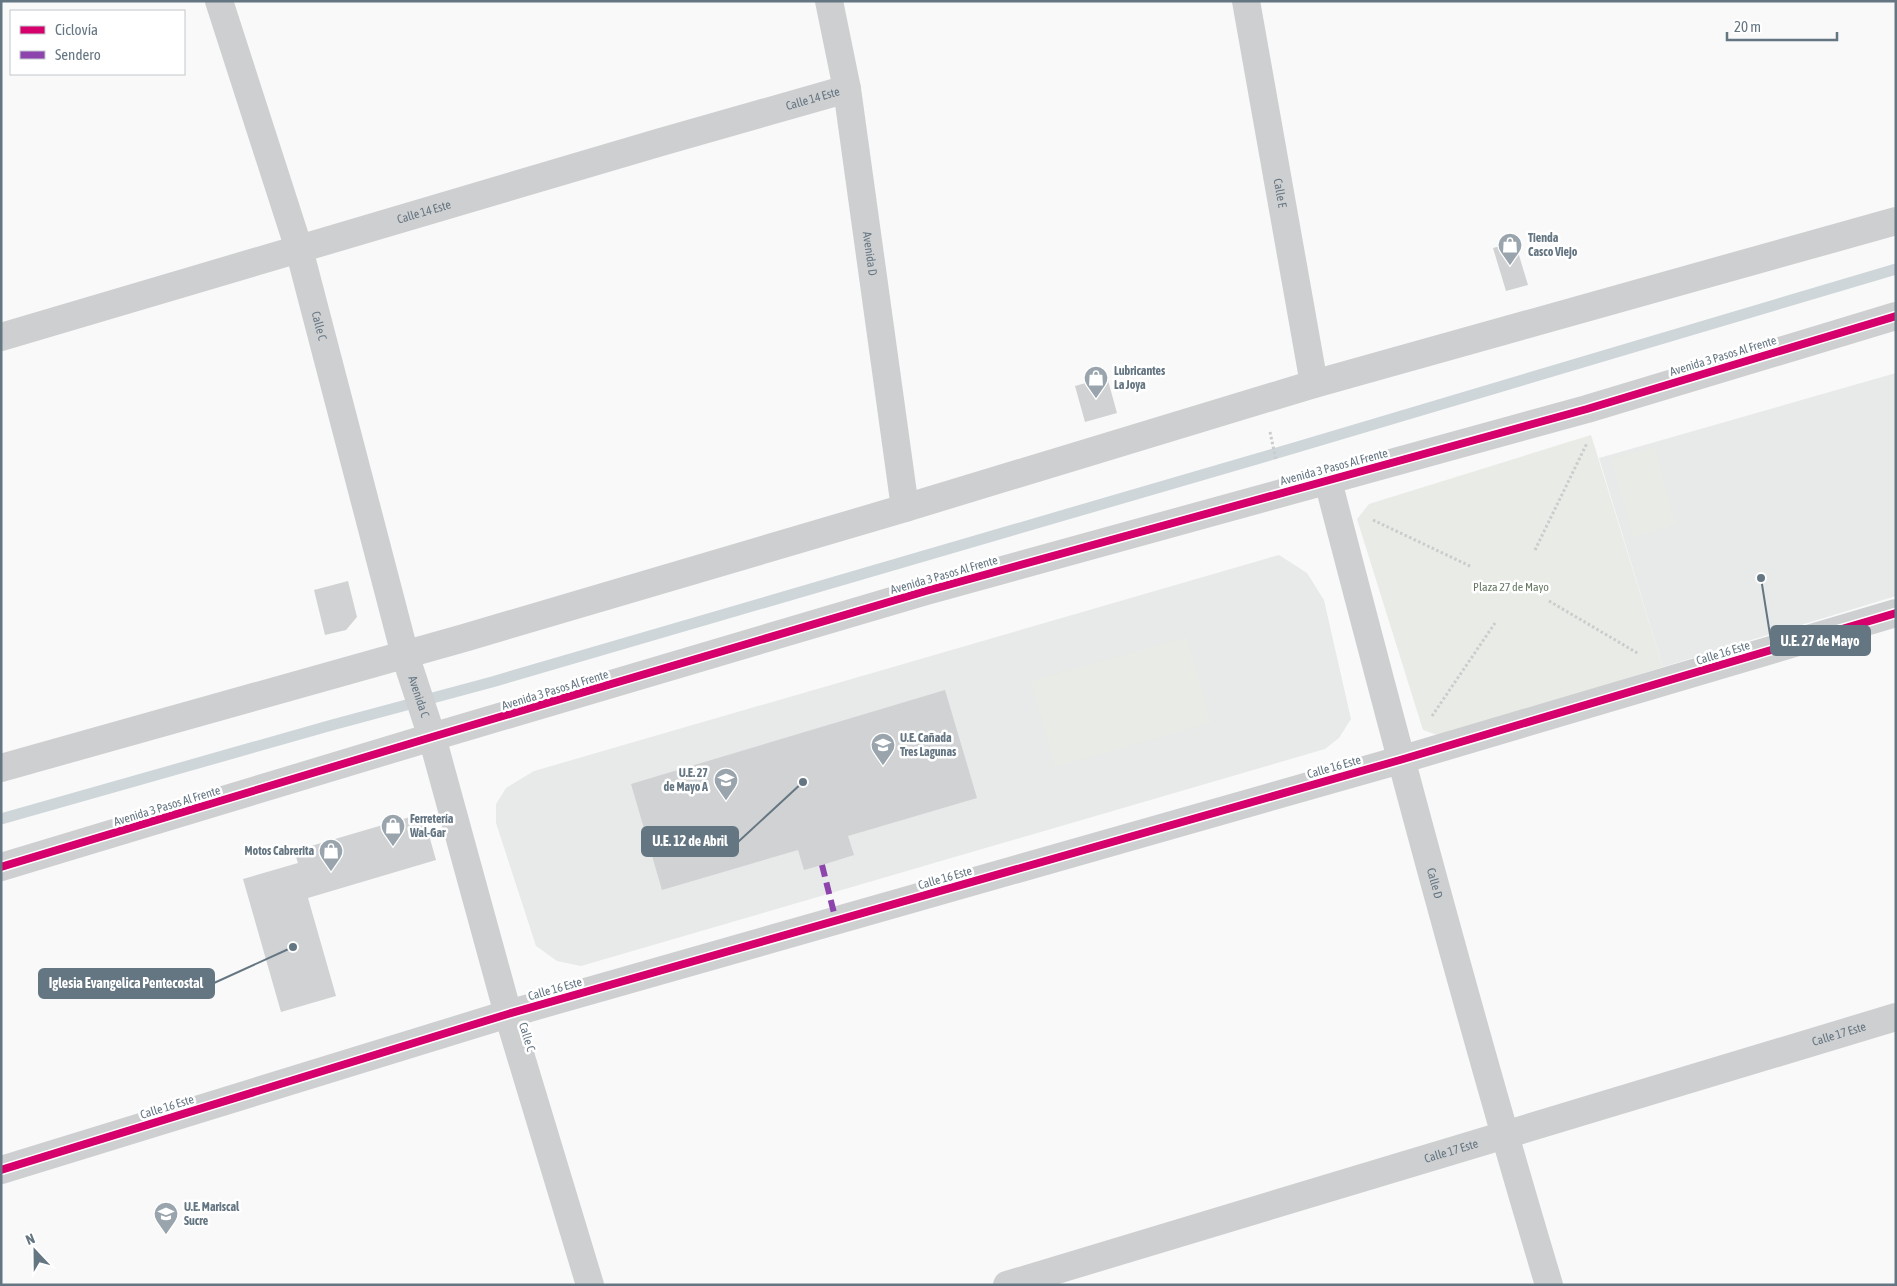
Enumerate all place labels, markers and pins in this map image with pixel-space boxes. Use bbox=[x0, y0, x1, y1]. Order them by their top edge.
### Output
place label: Tienda Casco Viejo bbox=[1528, 231, 1578, 259]
shop icon: Tienda Casco Viejo bbox=[1497, 232, 1523, 266]
place label: Lubricantes La Joya bbox=[1114, 364, 1166, 392]
shop icon: Lubricantes La Joya bbox=[1083, 365, 1109, 399]
callout: U.E. 27 de Mayo bbox=[1771, 626, 1870, 655]
place label: U.E. Cañada Tres Lagunas bbox=[900, 731, 957, 759]
school or university icon: U.E. Cañada Tres Lagunas bbox=[870, 732, 896, 766]
place label: U.E. 27 de Mayo A bbox=[664, 766, 708, 794]
school or university icon: U.E. 27 de Mayo A bbox=[713, 767, 739, 801]
place label: Ferretería Wal-Gar bbox=[409, 812, 454, 840]
shop icon: Ferretería Wal-Gar bbox=[380, 813, 406, 847]
callout: U.E. 12 de Abril bbox=[642, 827, 738, 856]
shop icon: Motos Cabrerita bbox=[318, 838, 344, 872]
place label: Motos Cabrerita bbox=[244, 844, 314, 858]
callout: Iglesia Evangelica Pentecostal bbox=[39, 969, 214, 998]
place label: U.E. Mariscal Sucre bbox=[184, 1200, 240, 1228]
school or university icon: U.E. Mariscal Sucre bbox=[153, 1201, 179, 1235]

